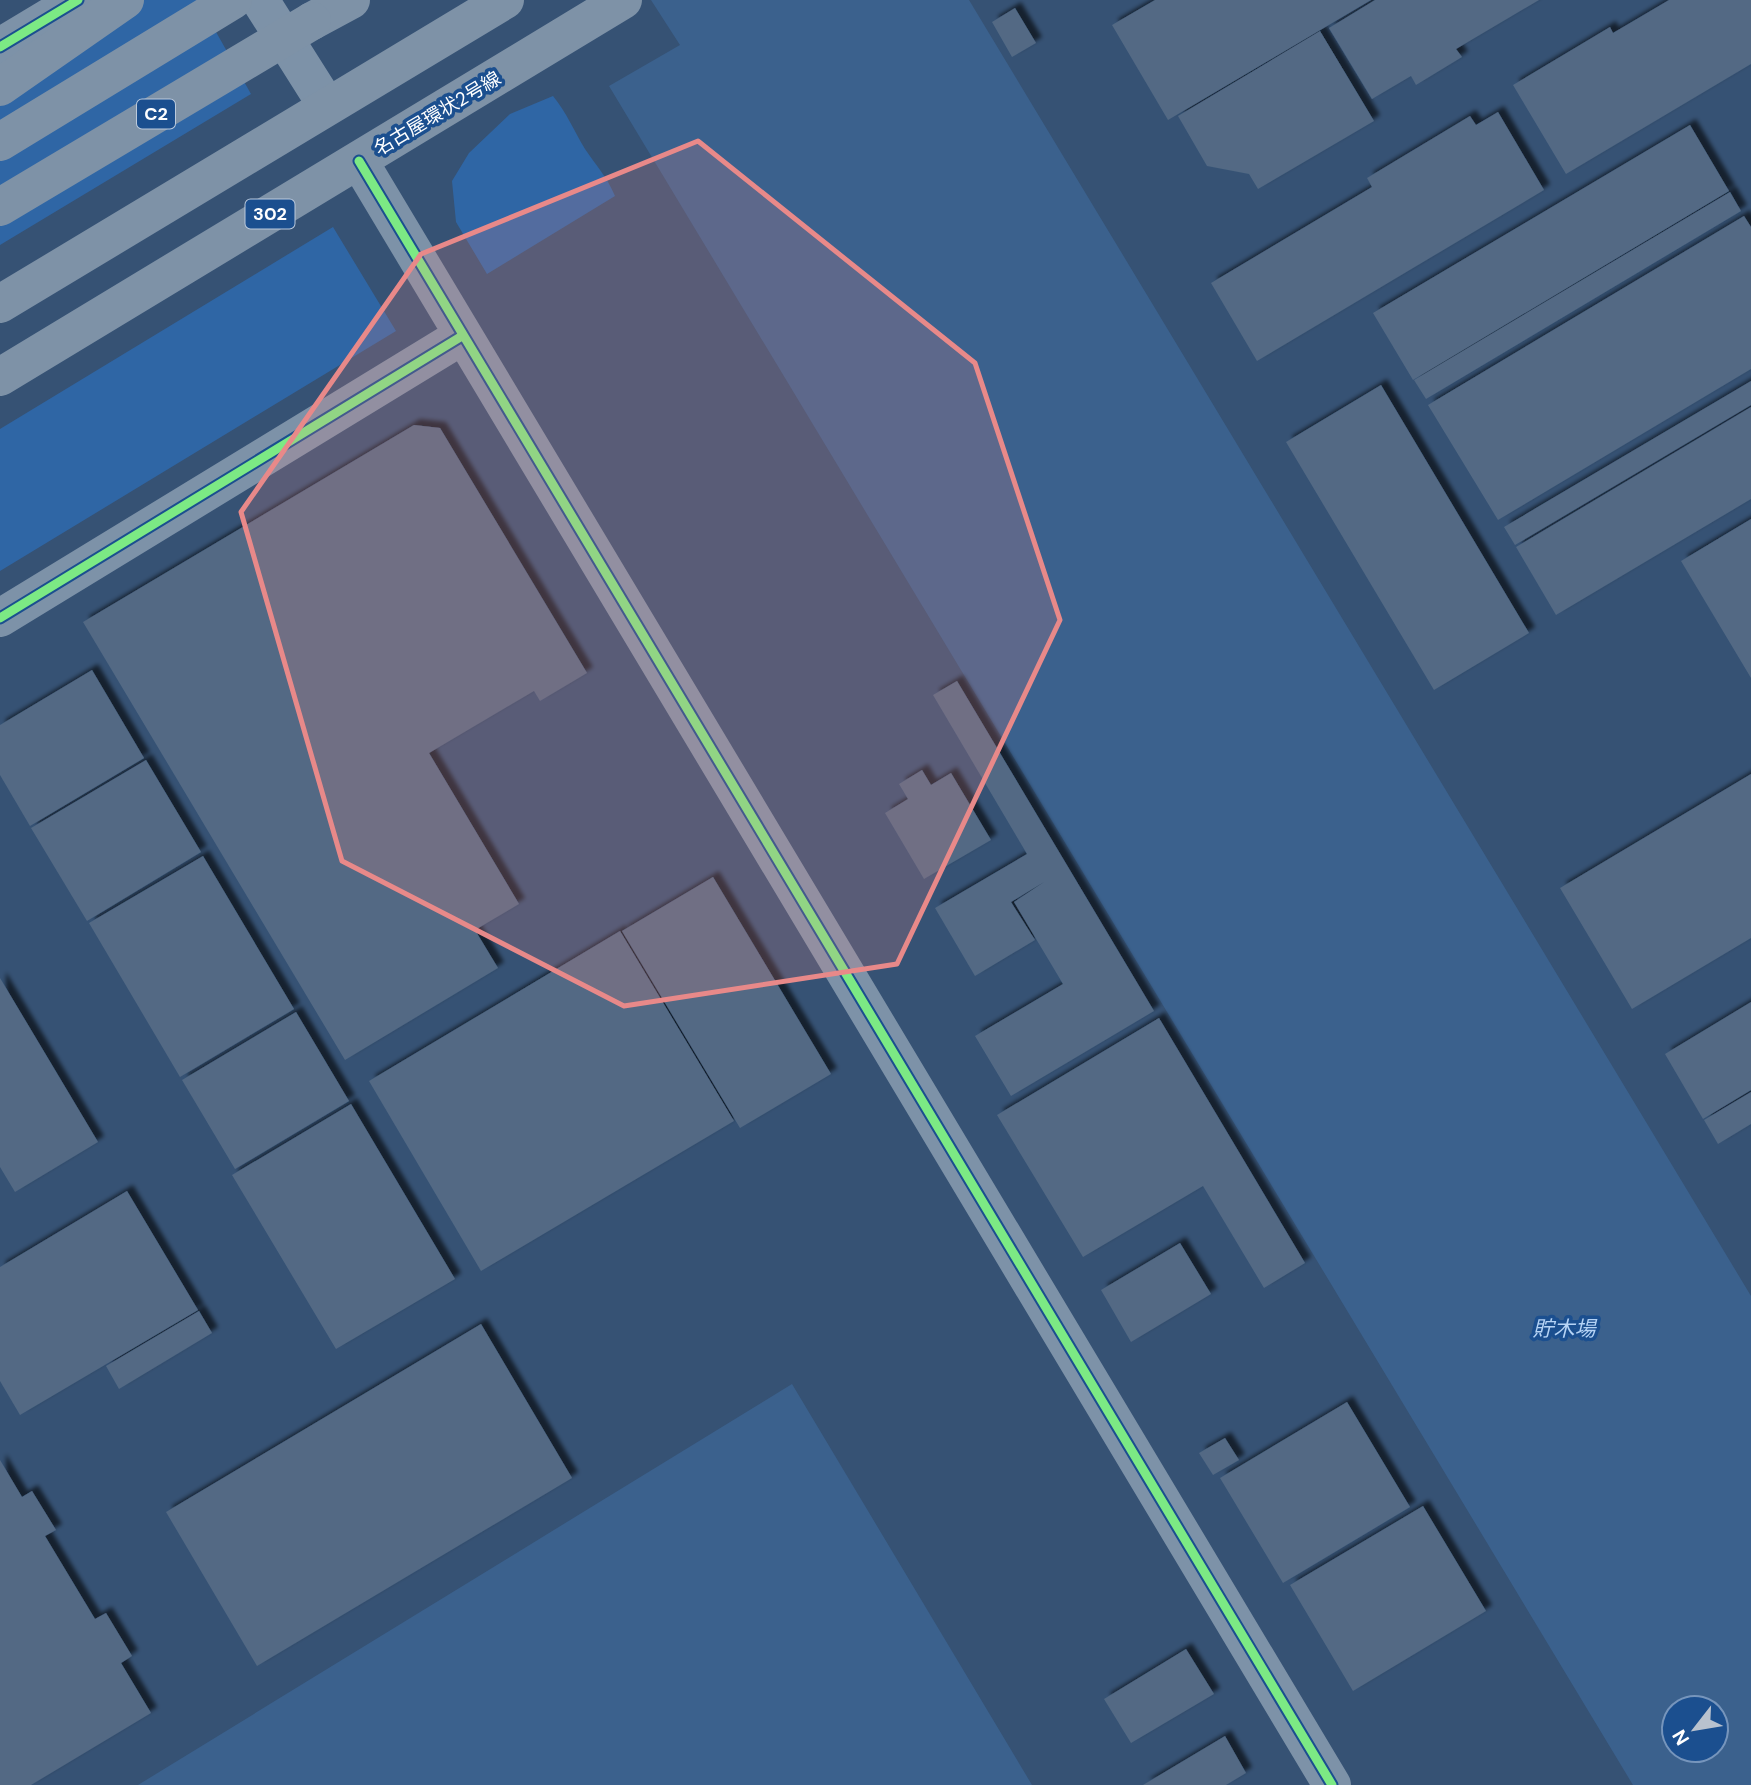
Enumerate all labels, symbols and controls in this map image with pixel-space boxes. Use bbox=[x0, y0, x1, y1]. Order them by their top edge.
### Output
street label: 名古屋環状2号線 bbox=[369, 66, 505, 161]
road number: C2 bbox=[137, 100, 175, 128]
road number: 302 bbox=[246, 200, 294, 229]
water label: 貯木場 bbox=[1533, 1315, 1597, 1343]
north arrow bbox=[1660, 1694, 1730, 1764]
text: N bbox=[1667, 1725, 1695, 1750]

